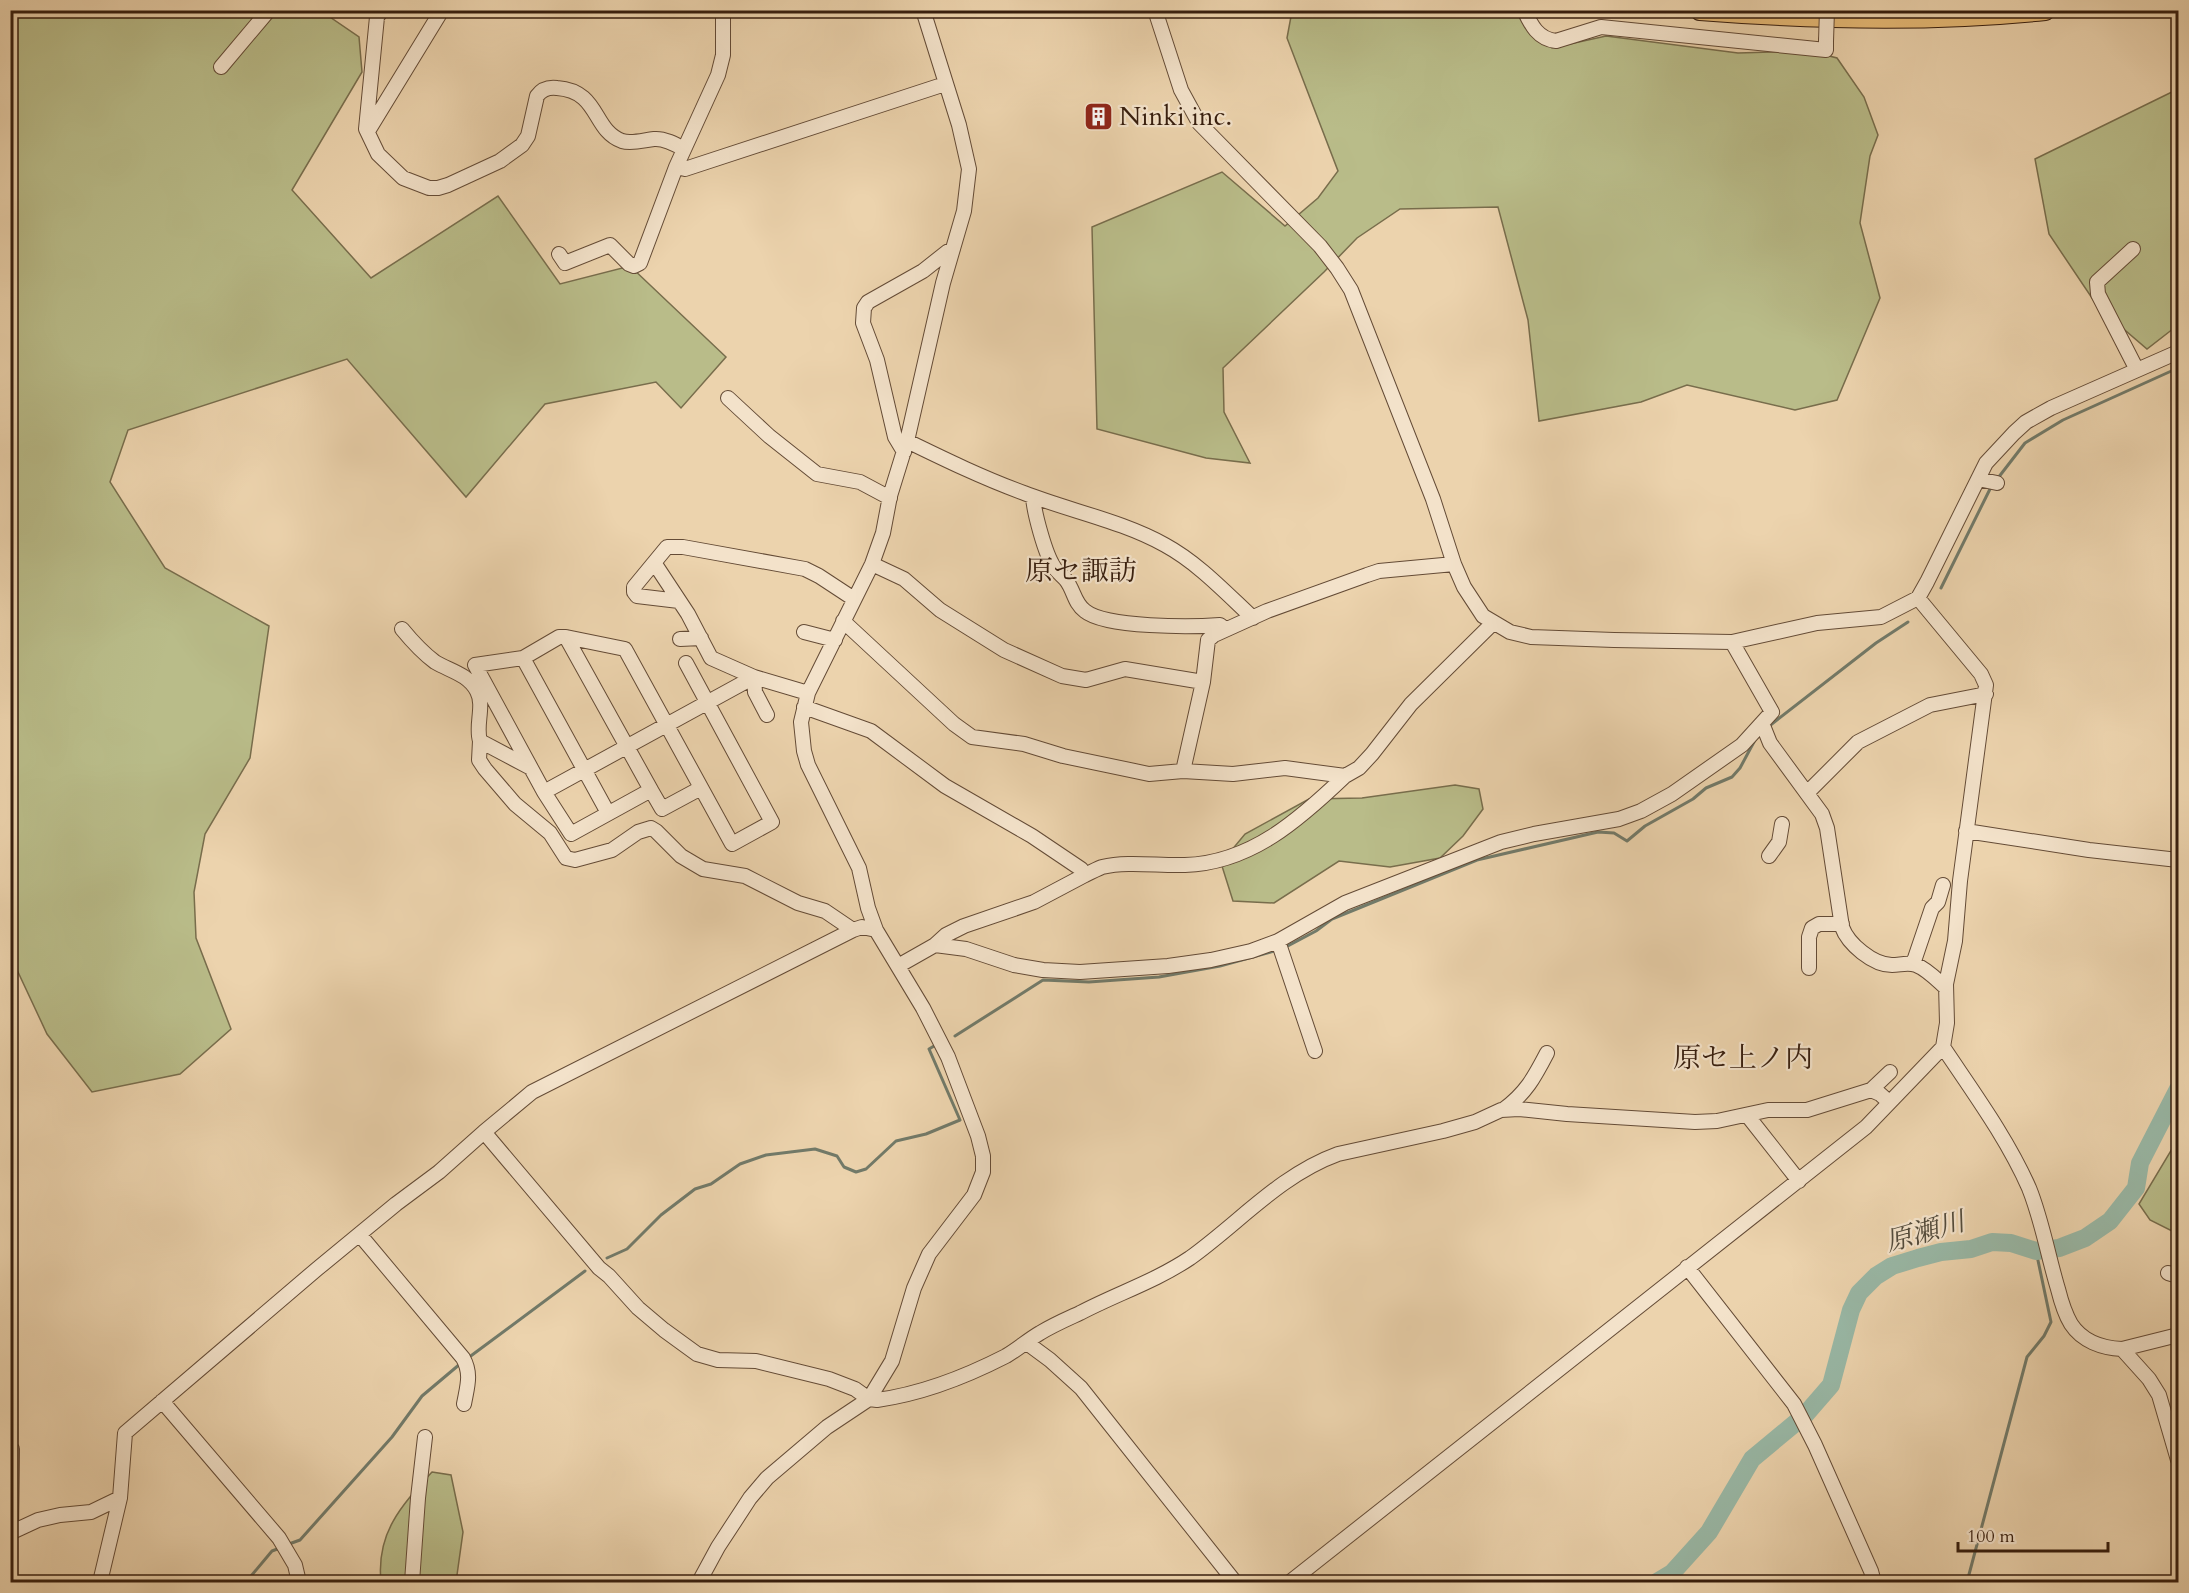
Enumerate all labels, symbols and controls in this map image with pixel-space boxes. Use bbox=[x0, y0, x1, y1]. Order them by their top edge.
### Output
place label: Ninki inc. bbox=[1119, 99, 1232, 134]
building icon: Ninki inc. bbox=[1082, 100, 1114, 132]
district label: 原セ諏訪 bbox=[1025, 552, 1137, 590]
district label: 原セ上ノ内 bbox=[1673, 1039, 1813, 1077]
water label: 原瀬川 bbox=[1881, 1202, 1972, 1261]
scale bar bbox=[1958, 1515, 2108, 1553]
text: 100 m bbox=[1967, 1524, 2015, 1549]

